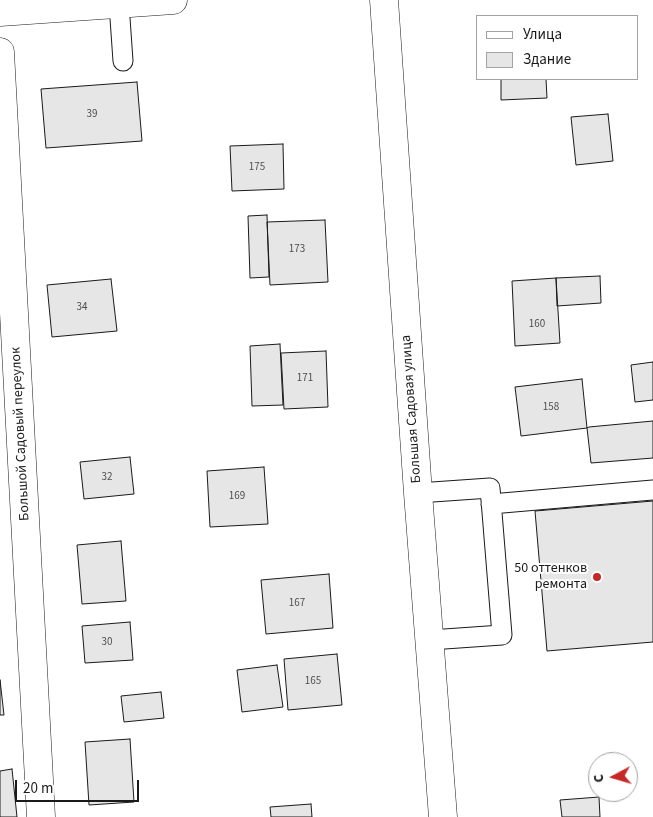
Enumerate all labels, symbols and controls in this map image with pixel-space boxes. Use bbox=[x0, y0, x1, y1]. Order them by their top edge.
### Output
legend bbox=[476, 15, 638, 80]
text: Улица bbox=[523, 24, 562, 45]
text: Здание bbox=[523, 49, 571, 70]
house number: 39 bbox=[87, 108, 97, 122]
house number: 175 bbox=[249, 161, 265, 175]
house number: 173 bbox=[289, 243, 305, 257]
house number: 34 bbox=[77, 301, 87, 315]
house number: 160 bbox=[529, 318, 545, 332]
street label: Большая Садовая улица bbox=[398, 334, 426, 484]
street label: Большой Садовый переулок bbox=[8, 347, 34, 521]
house number: 171 bbox=[297, 372, 313, 386]
house number: 158 bbox=[543, 401, 559, 415]
house number: 32 bbox=[102, 471, 112, 485]
house number: 169 bbox=[229, 490, 245, 504]
place label: 50 оттенков ремонта bbox=[514, 561, 587, 594]
marker: 50 оттенков ремонта bbox=[591, 571, 603, 583]
house number: 167 bbox=[289, 597, 305, 611]
house number: 30 bbox=[102, 636, 112, 650]
house number: 165 bbox=[305, 675, 321, 689]
north arrow bbox=[588, 752, 638, 802]
scale bar bbox=[18, 770, 141, 802]
text: С bbox=[589, 773, 609, 784]
text: 20 m bbox=[23, 778, 53, 799]

